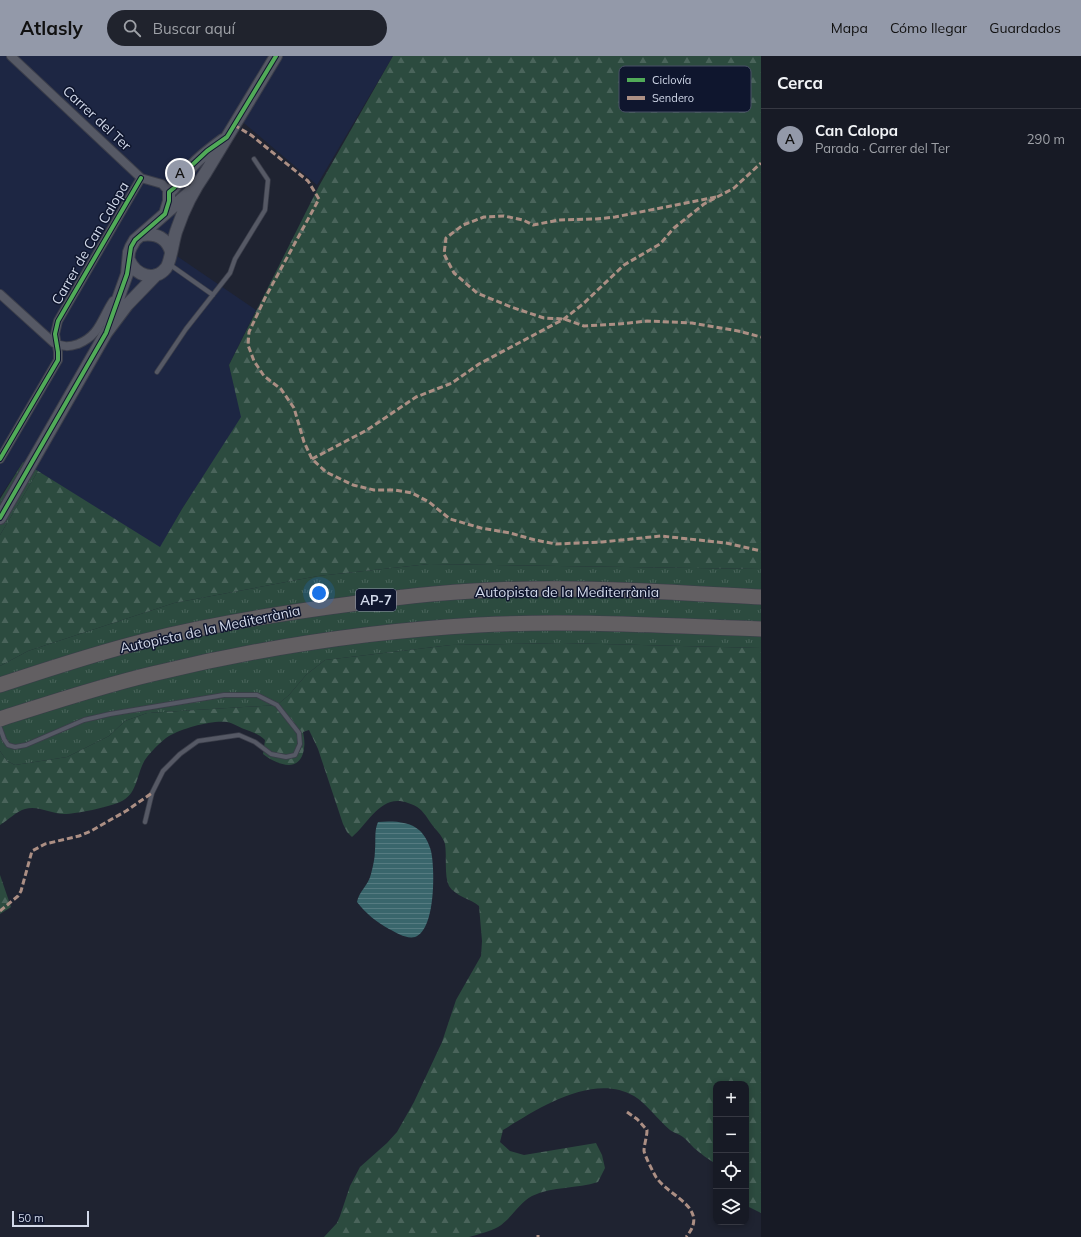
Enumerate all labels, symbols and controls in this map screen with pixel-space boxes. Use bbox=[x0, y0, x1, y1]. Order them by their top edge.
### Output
search box bbox=[107, 10, 387, 46]
text: Atlasly bbox=[20, 16, 83, 40]
icon: search bbox=[121, 17, 143, 39]
text: Buscar aquí bbox=[153, 19, 235, 38]
text: Mapa bbox=[831, 19, 868, 37]
text: Cómo llegar bbox=[890, 19, 967, 37]
text: Guardados bbox=[989, 19, 1061, 37]
legend bbox=[619, 66, 751, 112]
text: Cerca bbox=[777, 72, 823, 93]
text: Ciclovía bbox=[652, 73, 691, 87]
street label: Carrer del Ter bbox=[59, 82, 136, 155]
text: Sendero bbox=[652, 91, 694, 105]
text: Can Calopa bbox=[815, 121, 898, 140]
text: A bbox=[785, 131, 795, 147]
text: 290 m bbox=[1027, 131, 1065, 147]
text: Parada · Carrer del Ter bbox=[815, 140, 950, 156]
pin: A bbox=[167, 158, 193, 188]
street label: Carrer de Can Calopa bbox=[47, 178, 133, 308]
your location bbox=[309, 583, 329, 603]
street label: Autopista de la Mediterrània bbox=[475, 583, 659, 601]
road number: AP-7 bbox=[356, 589, 396, 611]
street label: Autopista de la Mediterrània bbox=[118, 601, 302, 657]
map controls bbox=[713, 1081, 749, 1225]
button: + bbox=[713, 1081, 749, 1117]
button: − bbox=[713, 1117, 749, 1153]
button: locate bbox=[713, 1153, 749, 1189]
button: layers bbox=[713, 1189, 749, 1225]
scale bar bbox=[12, 1209, 89, 1228]
text: 50 m bbox=[18, 1211, 44, 1225]

